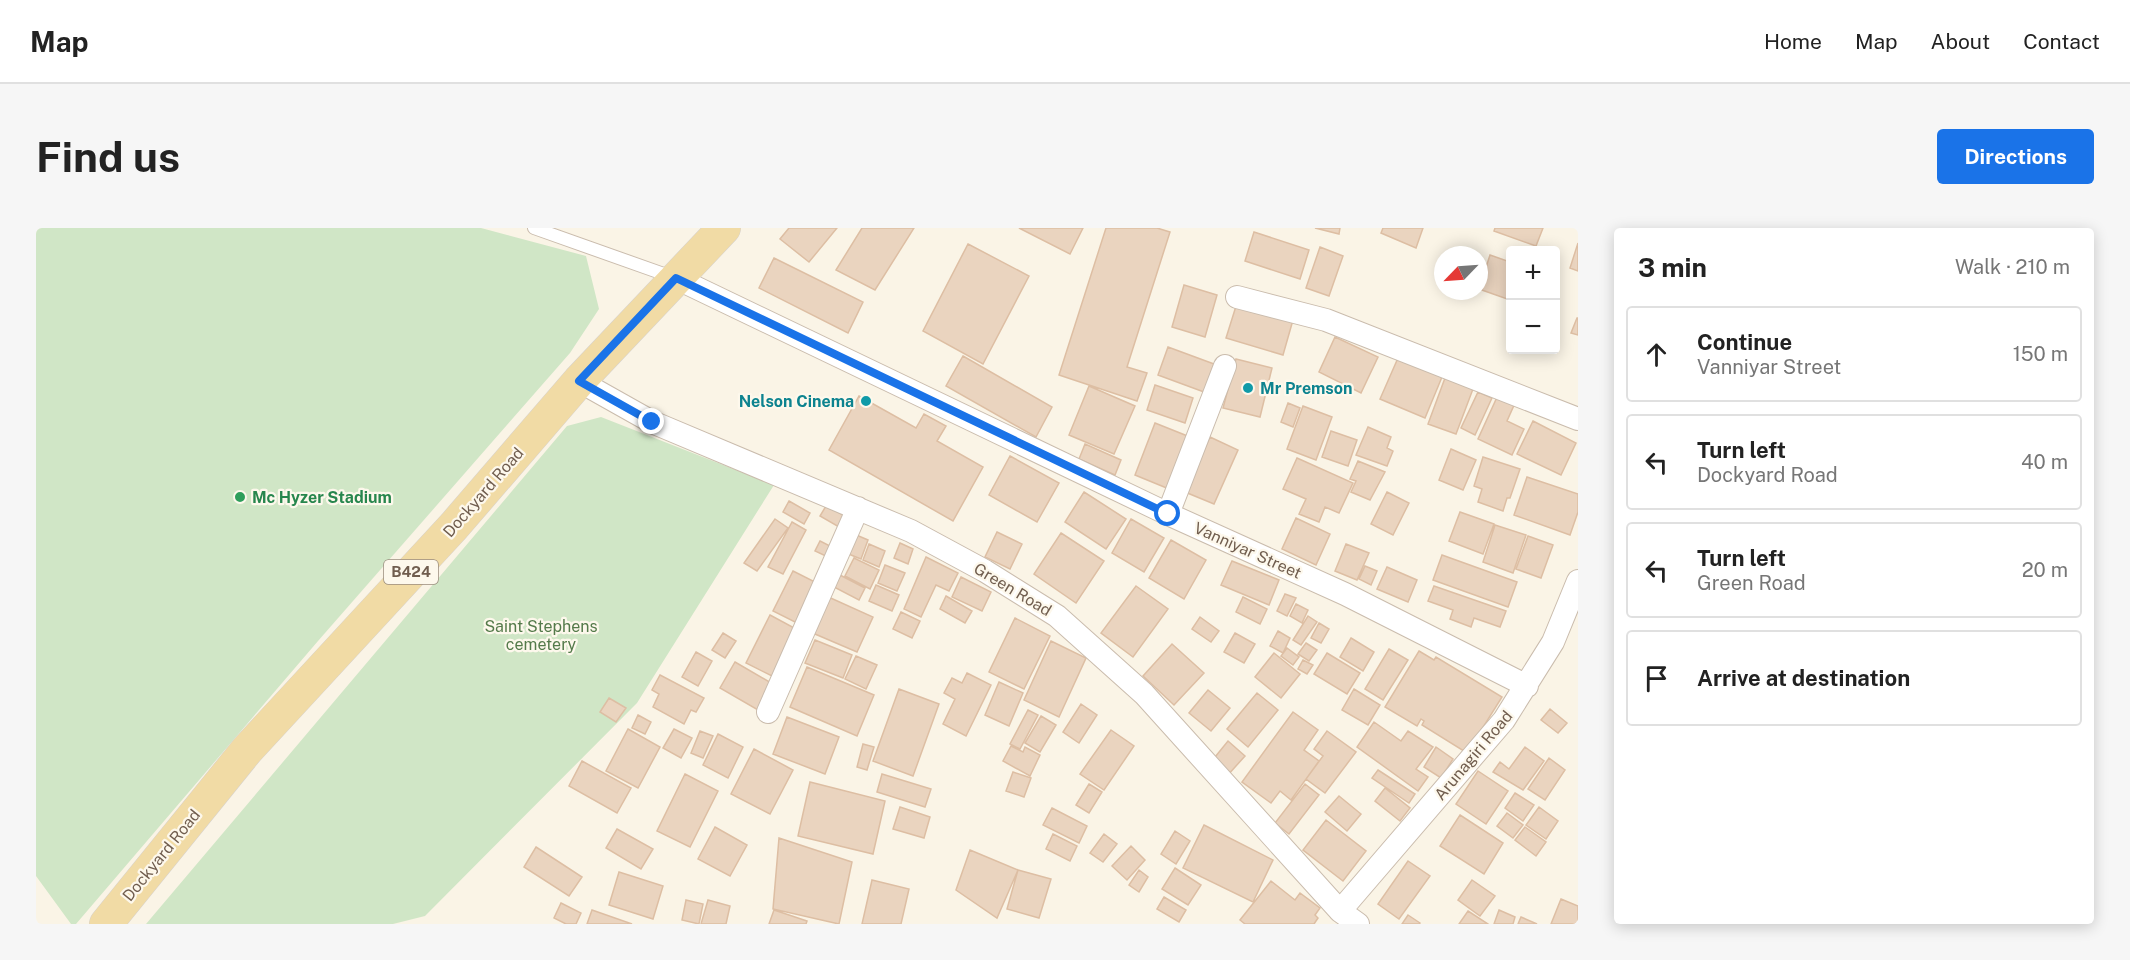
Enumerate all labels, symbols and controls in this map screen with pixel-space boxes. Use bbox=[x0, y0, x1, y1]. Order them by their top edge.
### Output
text: Map bbox=[30, 25, 89, 58]
text: Home bbox=[1764, 29, 1822, 54]
text: Map bbox=[1855, 29, 1898, 54]
text: About bbox=[1931, 29, 1990, 54]
text: Contact bbox=[2023, 29, 2100, 54]
button: Directions bbox=[1937, 129, 2094, 184]
text: Find us bbox=[36, 132, 180, 181]
north arrow bbox=[1434, 246, 1488, 300]
map controls bbox=[1506, 246, 1560, 354]
button: + bbox=[1506, 246, 1560, 300]
text: 3 min bbox=[1638, 252, 1707, 283]
text: Walk · 210 m bbox=[1955, 255, 2070, 279]
button: − bbox=[1506, 300, 1560, 354]
text: Continue bbox=[1697, 329, 1792, 355]
icon: ahead bbox=[1640, 338, 1673, 371]
text: 150 m bbox=[2013, 342, 2068, 366]
text: Vanniyar Street bbox=[1697, 355, 1841, 379]
place label: Mr Premson bbox=[1260, 379, 1353, 398]
marker: Mr Premson bbox=[1241, 381, 1255, 395]
place label: Nelson Cinema bbox=[739, 392, 854, 411]
marker: Nelson Cinema bbox=[859, 394, 873, 408]
route end bbox=[638, 408, 664, 434]
text: Turn left bbox=[1697, 437, 1786, 463]
street label: Dockyard Road bbox=[439, 444, 527, 541]
icon: left bbox=[1640, 446, 1673, 479]
text: 40 m bbox=[2021, 450, 2068, 474]
text: Dockyard Road bbox=[1697, 463, 1838, 487]
place label: Mc Hyzer Stadium bbox=[252, 488, 392, 507]
marker: Mc Hyzer Stadium bbox=[233, 490, 247, 504]
route start bbox=[1154, 500, 1180, 526]
street label: Vanniyar Street bbox=[1191, 518, 1304, 583]
text: Turn left bbox=[1697, 545, 1786, 571]
icon: left bbox=[1640, 554, 1673, 587]
text: 20 m bbox=[2022, 558, 2068, 582]
street label: Green Road bbox=[971, 559, 1055, 620]
road number: B424 bbox=[384, 560, 438, 584]
text: Green Road bbox=[1697, 571, 1806, 595]
park label: Saint Stephens cemetery bbox=[484, 617, 598, 654]
icon: arrive bbox=[1640, 662, 1673, 695]
text: Arrive at destination bbox=[1697, 665, 1910, 691]
street label: Arunagiri Road bbox=[1430, 707, 1516, 804]
street label: Dockyard Road bbox=[119, 806, 204, 905]

